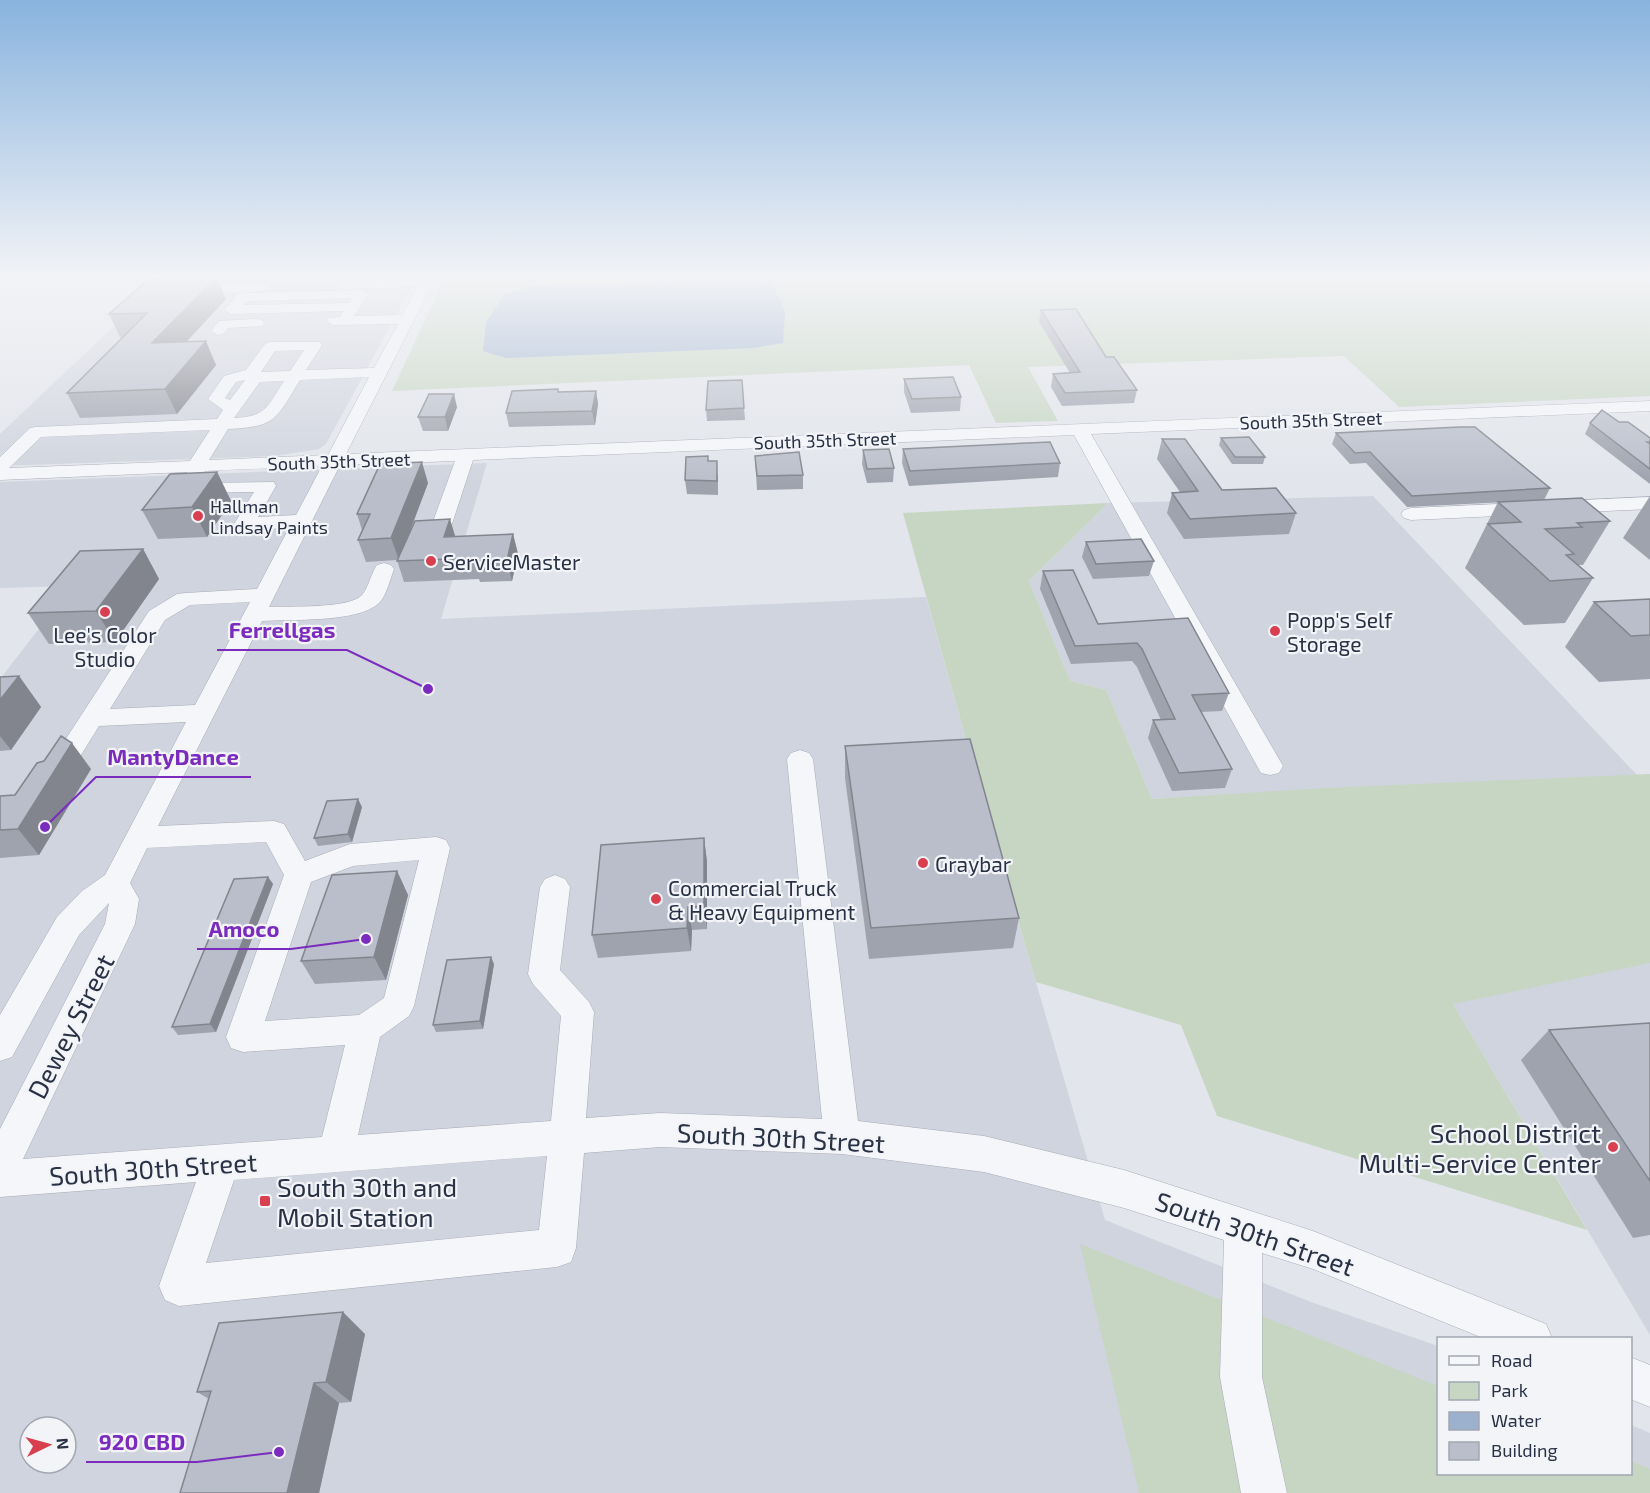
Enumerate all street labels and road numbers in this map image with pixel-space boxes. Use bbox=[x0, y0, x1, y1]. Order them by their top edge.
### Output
street label: South 35th Street bbox=[1239, 407, 1383, 433]
street label: South 35th Street bbox=[753, 427, 897, 453]
street label: South 35th Street bbox=[267, 448, 411, 474]
street label: Dewey Street bbox=[20, 949, 120, 1103]
street label: South 30th Street bbox=[676, 1116, 886, 1158]
street label: South 30th Street bbox=[48, 1145, 258, 1191]
street label: South 30th Street bbox=[1152, 1184, 1359, 1282]

